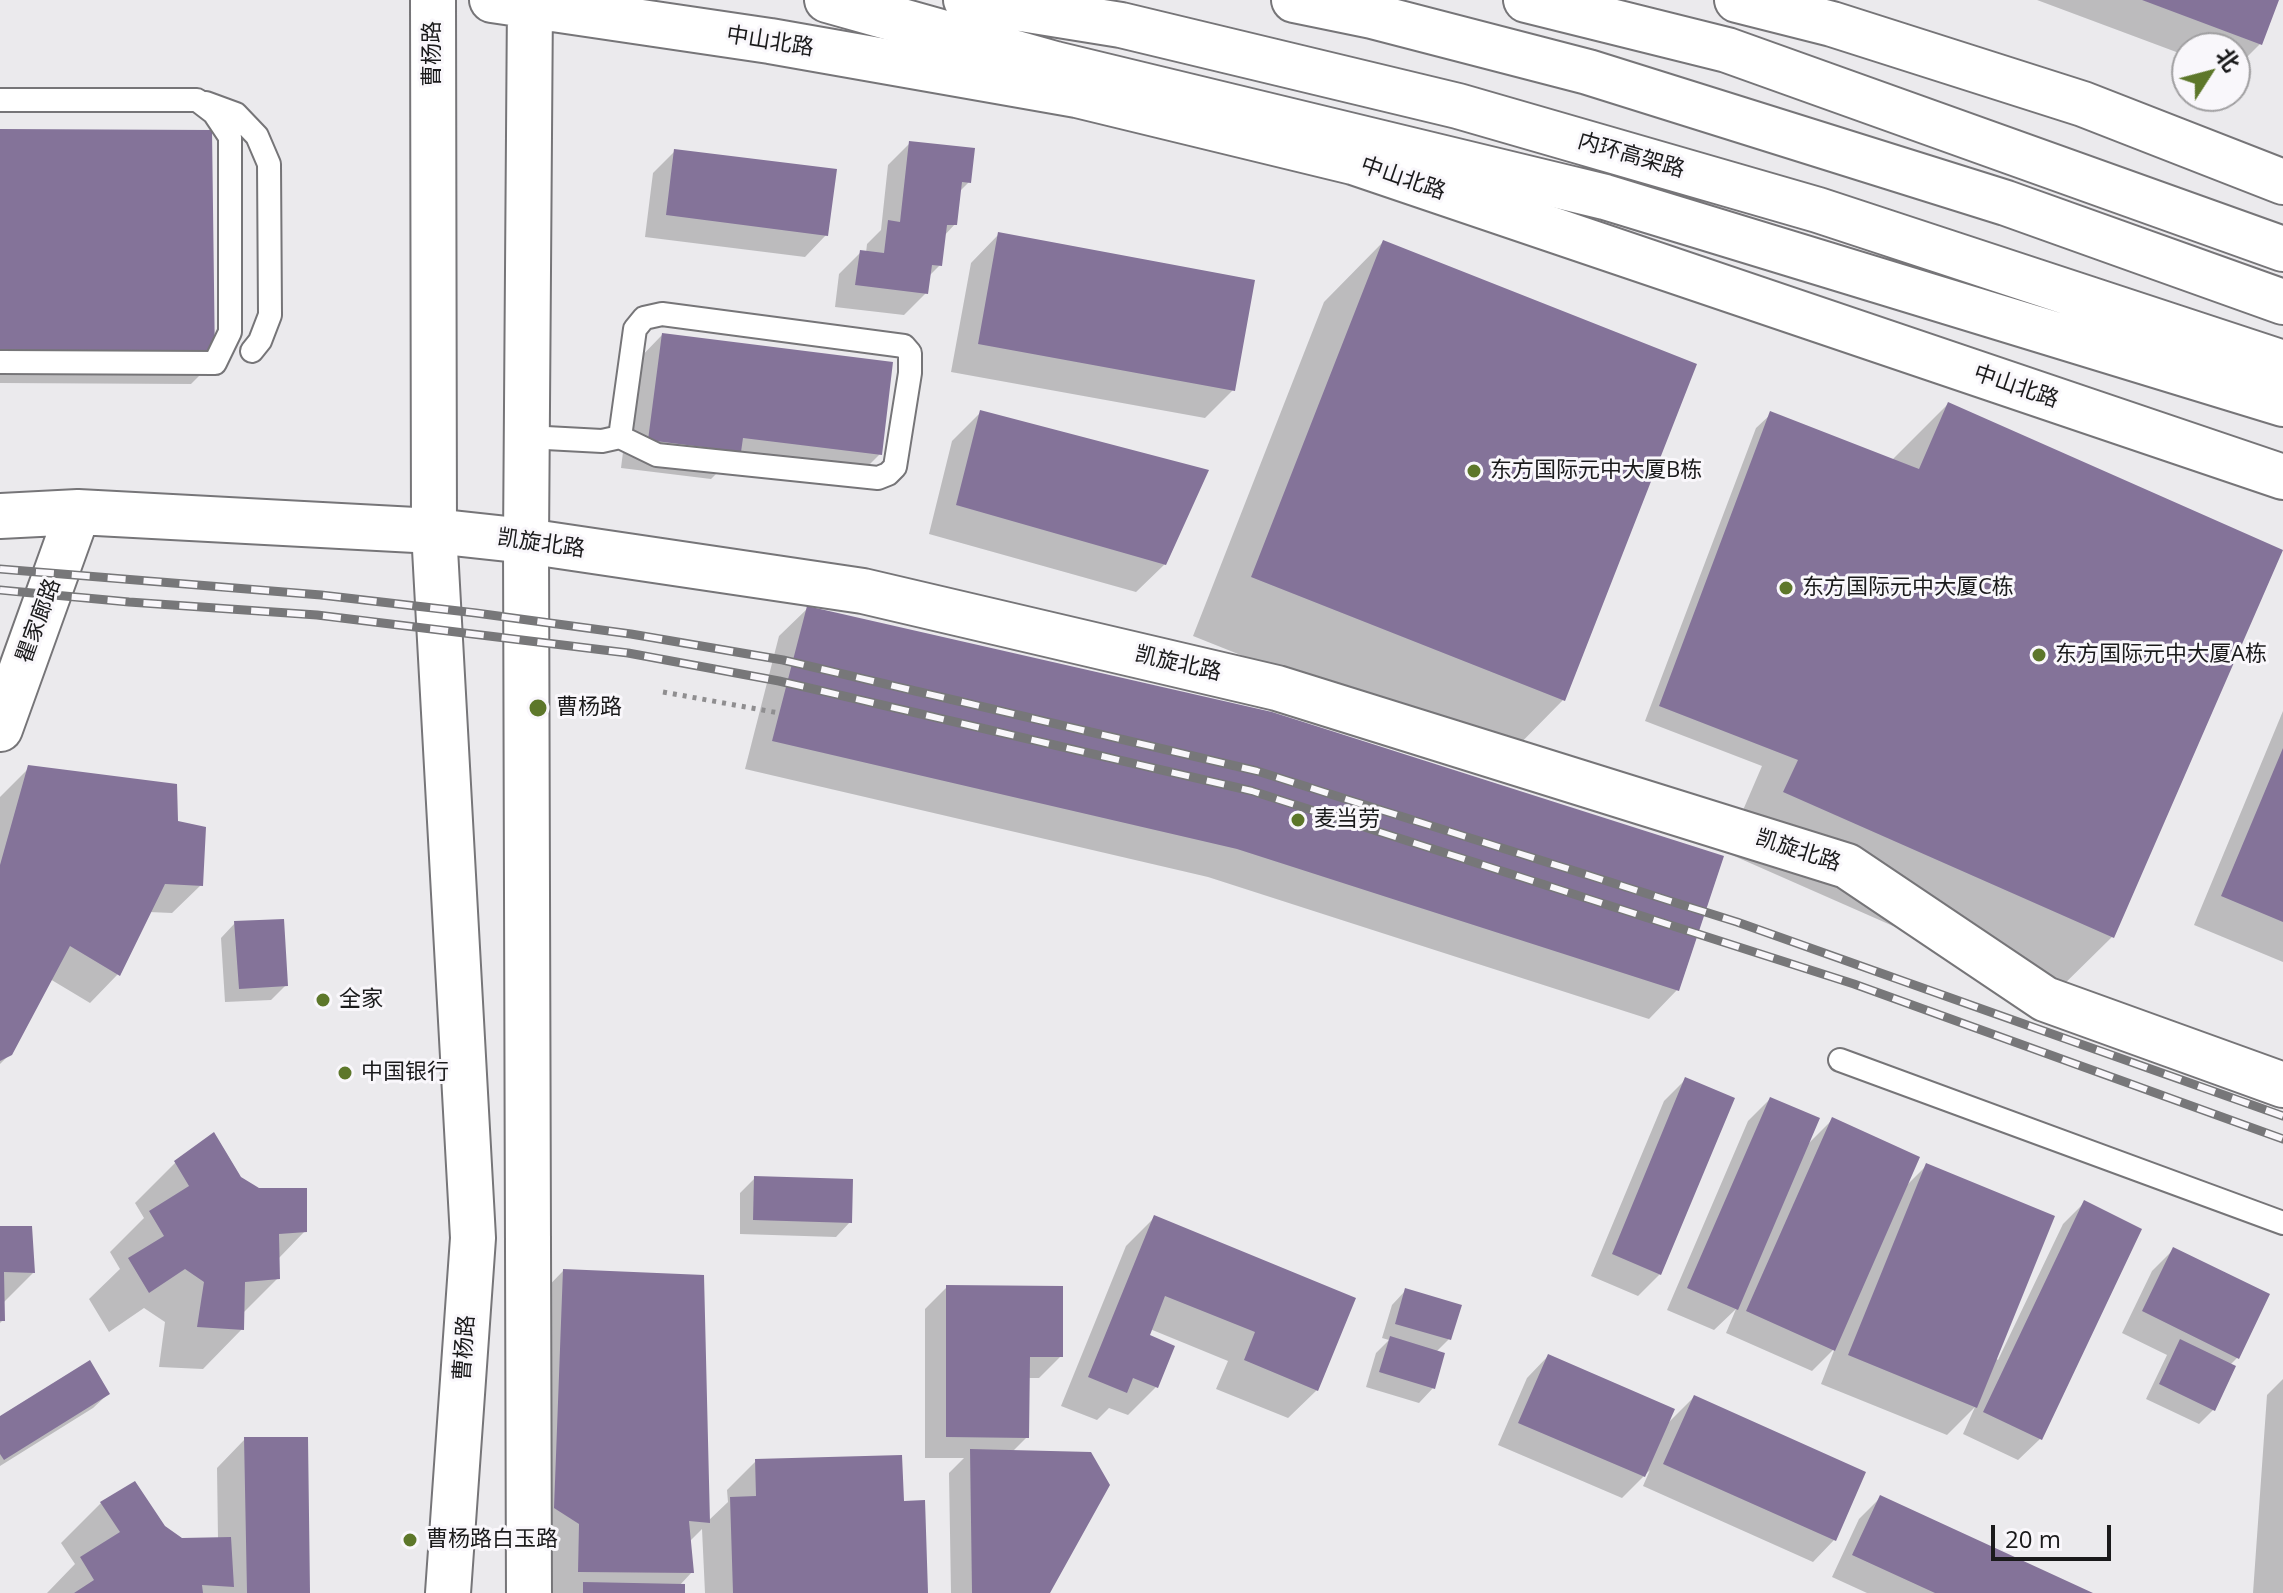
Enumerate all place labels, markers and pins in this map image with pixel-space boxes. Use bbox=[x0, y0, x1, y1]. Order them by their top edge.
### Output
place label: 东方国际元中大厦B栋 bbox=[1490, 458, 1702, 484]
marker: 东方国际元中大厦B栋 bbox=[1465, 462, 1483, 480]
place label: 东方国际元中大厦C栋 bbox=[1802, 575, 2014, 601]
marker: 东方国际元中大厦C栋 bbox=[1777, 579, 1795, 597]
place label: 东方国际元中大厦A栋 bbox=[2055, 642, 2267, 668]
marker: 东方国际元中大厦A栋 bbox=[2030, 646, 2048, 664]
place label: 曹杨路 bbox=[556, 695, 622, 721]
marker: 曹杨路 bbox=[527, 697, 549, 719]
place label: 麦当劳 bbox=[1314, 807, 1380, 833]
marker: 麦当劳 bbox=[1289, 811, 1307, 829]
place label: 全家 bbox=[339, 987, 383, 1013]
marker: 全家 bbox=[314, 991, 332, 1009]
place label: 中国银行 bbox=[361, 1060, 449, 1086]
marker: 中国银行 bbox=[336, 1064, 354, 1082]
place label: 曹杨路白玉路 bbox=[426, 1527, 558, 1553]
marker: 曹杨路白玉路 bbox=[401, 1531, 419, 1549]

